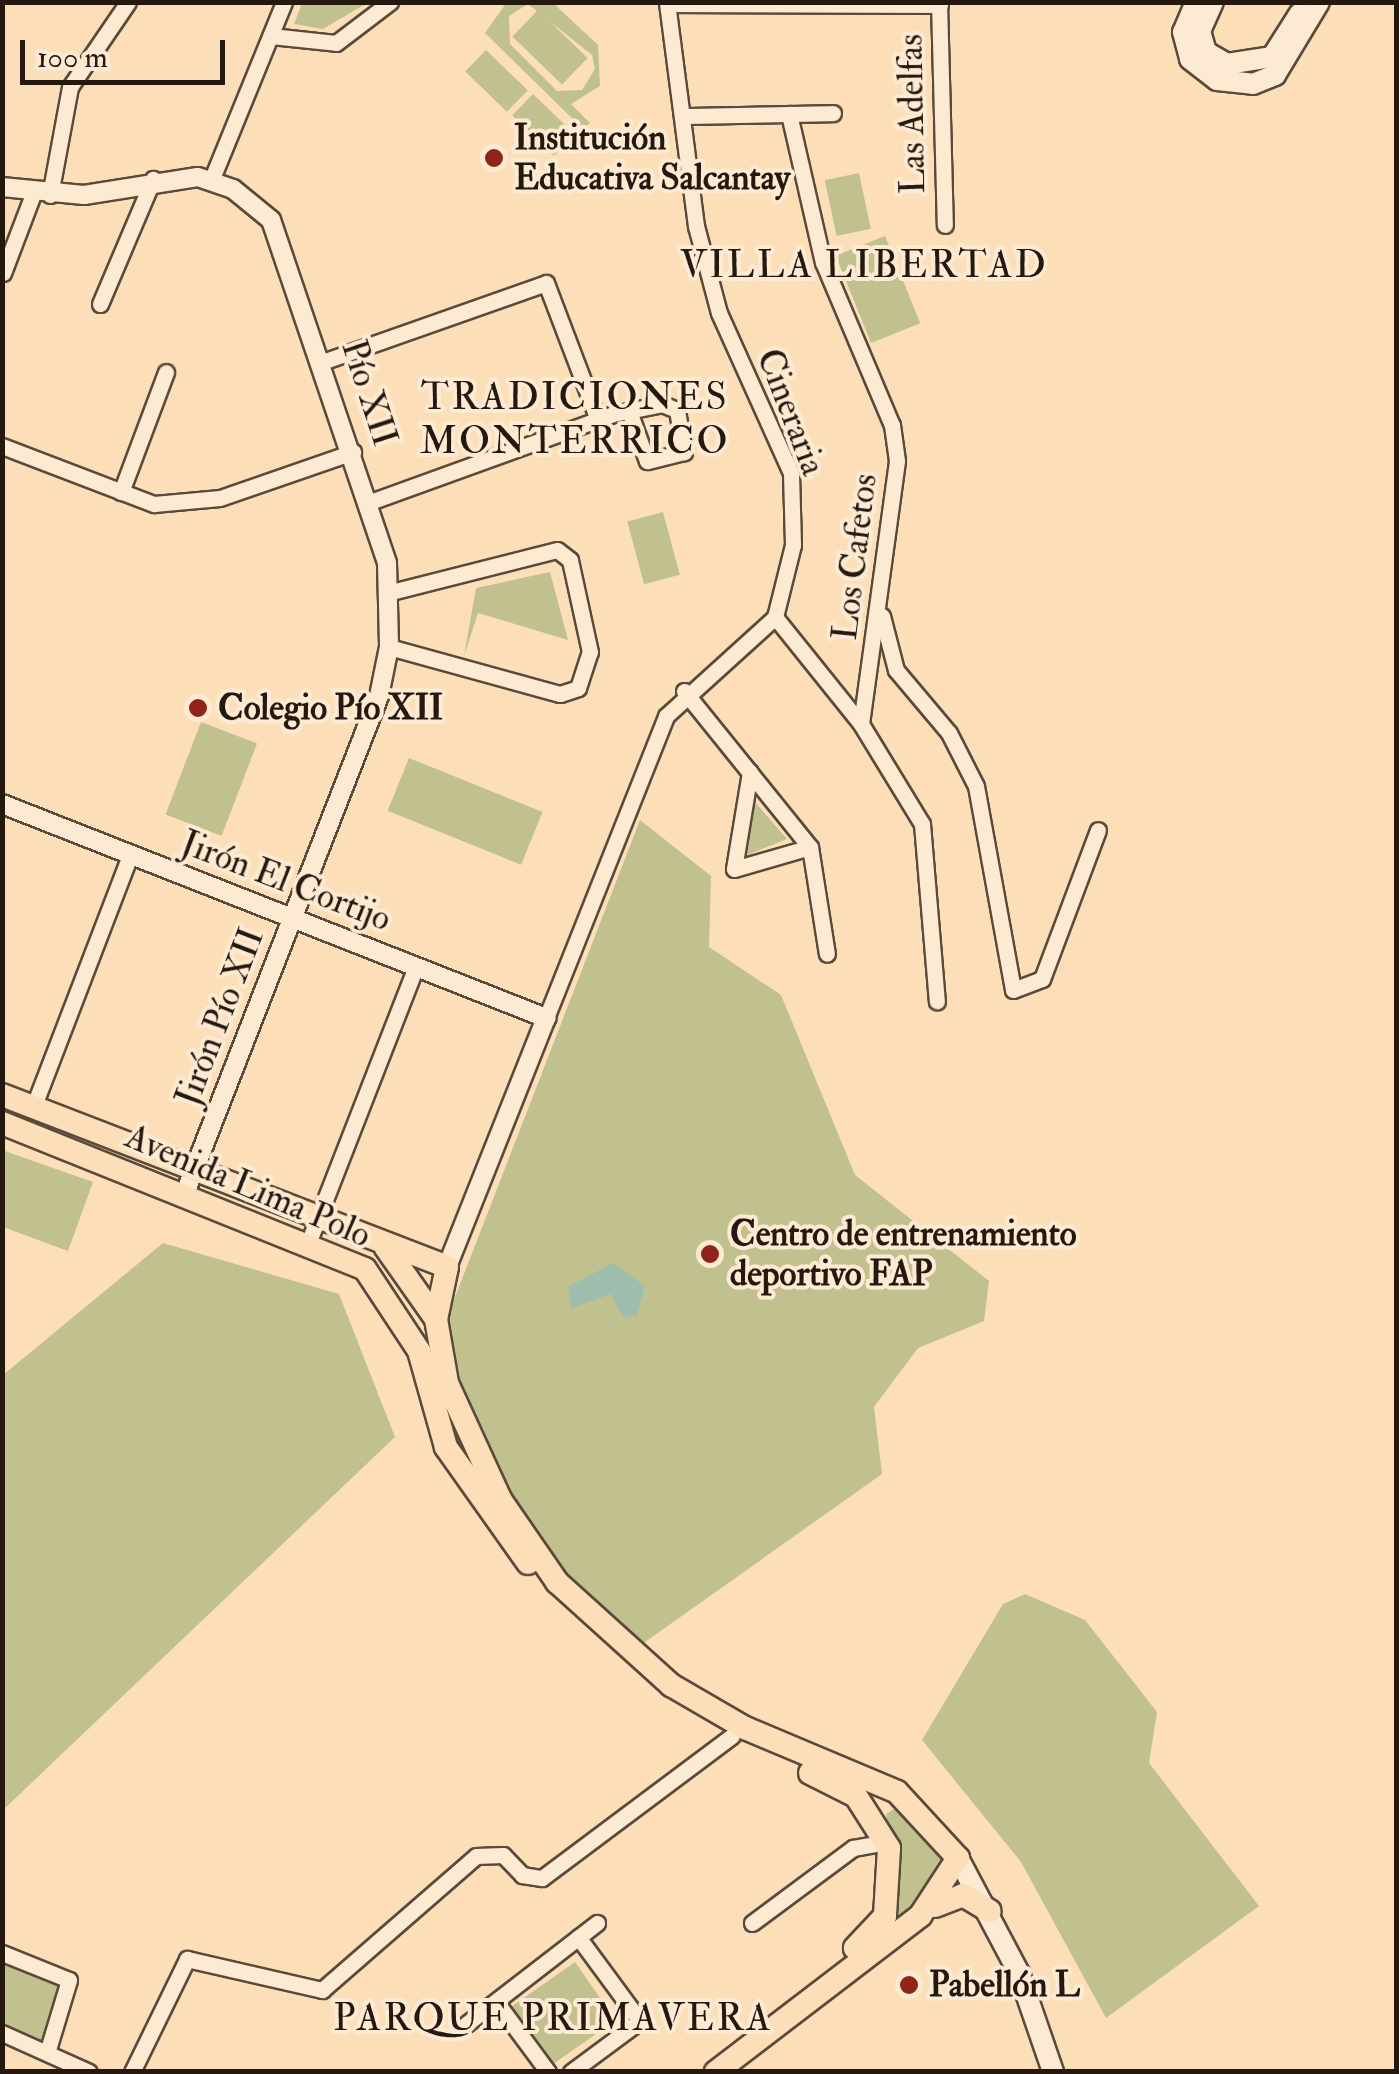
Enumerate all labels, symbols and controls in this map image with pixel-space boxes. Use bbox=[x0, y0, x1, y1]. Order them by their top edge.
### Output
scale bar bbox=[25, 20, 230, 82]
street label: Las Adelfas bbox=[890, 34, 934, 194]
text: 100 m bbox=[37, 39, 108, 76]
place label: Institución Educativa Salcantay bbox=[514, 117, 790, 199]
marker: Institución Educativa Salcantay bbox=[483, 147, 505, 169]
district label: VILLA LIBERTAD bbox=[680, 243, 1048, 289]
street label: Pío XII bbox=[332, 335, 406, 451]
street label: Cineraria bbox=[748, 343, 834, 481]
district label: TRADICIONES MONTERRICO bbox=[420, 375, 730, 464]
street label: Los Cafetos bbox=[824, 471, 886, 643]
place label: Colegio Pío XII bbox=[218, 687, 443, 729]
marker: Colegio Pío XII bbox=[187, 697, 209, 719]
street label: Jirón El Cortijo bbox=[175, 822, 397, 940]
street label: Jirón Pío XII bbox=[167, 922, 273, 1112]
street label: Avenida Lima Polo bbox=[119, 1115, 377, 1257]
place label: Centro de entrenamiento deportivo FAP bbox=[730, 1213, 1076, 1295]
marker: Centro de entrenamiento deportivo FAP bbox=[699, 1243, 721, 1265]
place label: Pabellón L bbox=[929, 1964, 1080, 2006]
marker: Pabellón L bbox=[898, 1974, 920, 1996]
district label: PARQUE PRIMAVERA bbox=[333, 1996, 773, 2042]

